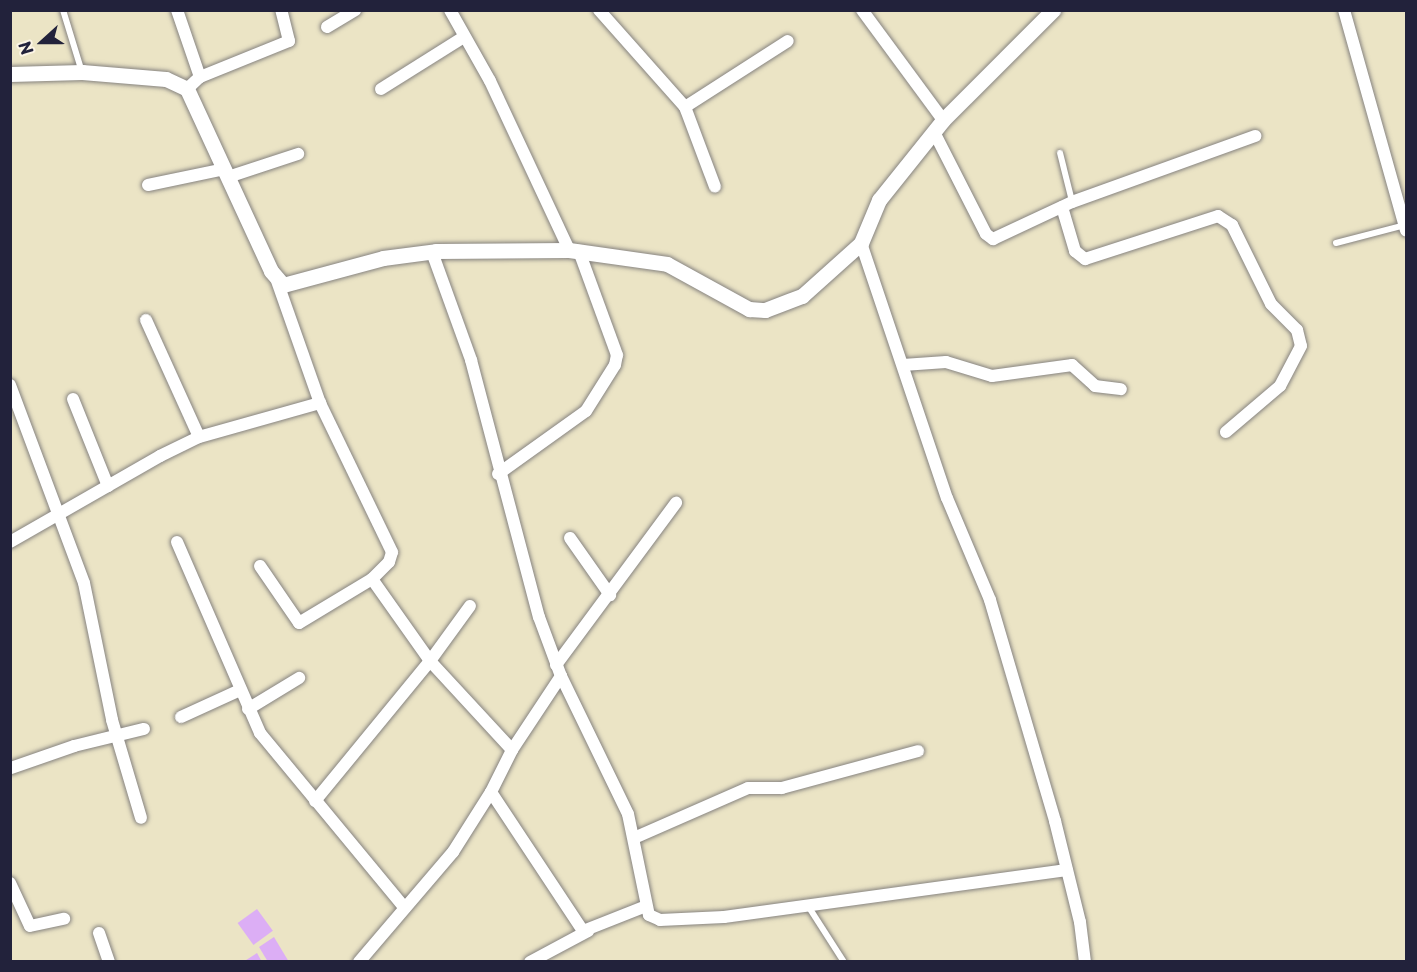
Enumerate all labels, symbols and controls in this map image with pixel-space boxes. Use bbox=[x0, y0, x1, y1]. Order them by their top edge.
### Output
north arrow bbox=[12, 12, 72, 72]
text: N bbox=[12, 38, 39, 59]

